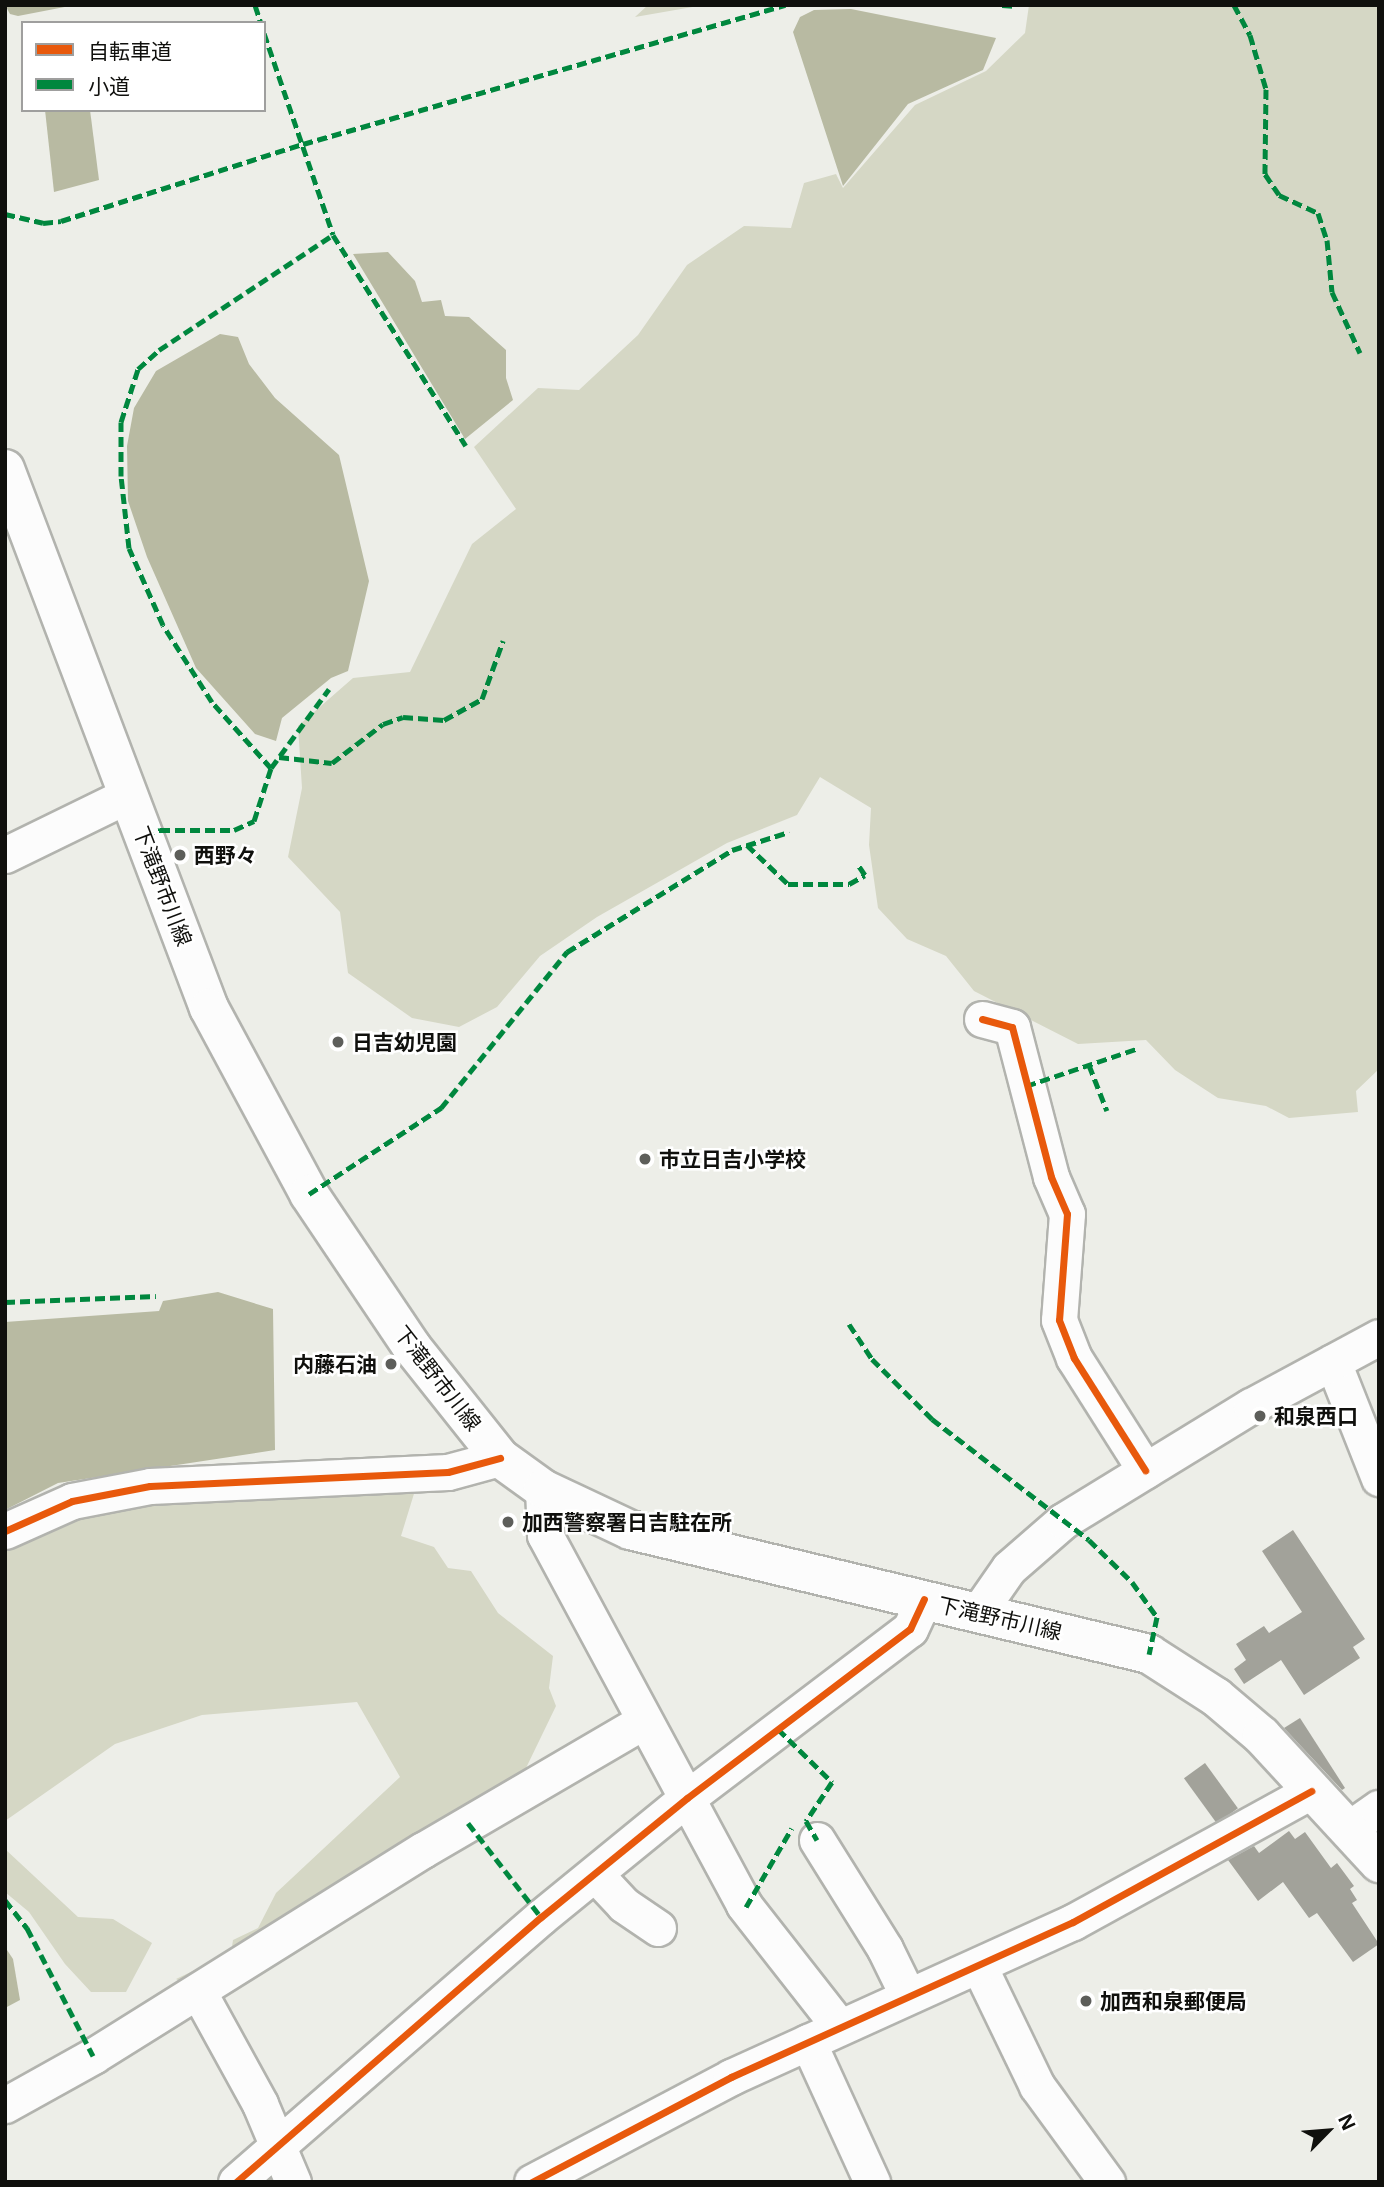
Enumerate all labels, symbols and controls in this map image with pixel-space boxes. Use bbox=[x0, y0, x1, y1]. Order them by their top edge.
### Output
legend bbox=[21, 21, 266, 112]
text: 自転車道 bbox=[88, 37, 172, 65]
text: 小道 bbox=[88, 72, 130, 100]
street label: 下滝野市川線 bbox=[129, 823, 197, 949]
place label: 西野々 bbox=[194, 842, 257, 868]
marker: 西野々 bbox=[172, 847, 188, 863]
place label: 日吉幼児園 bbox=[352, 1029, 457, 1055]
marker: 日吉幼児園 bbox=[330, 1034, 346, 1050]
place label: 市立日吉小学校 bbox=[659, 1146, 806, 1172]
marker: 市立日吉小学校 bbox=[637, 1151, 653, 1167]
street label: 下滝野市川線 bbox=[389, 1321, 487, 1435]
place label: 内藤石油 bbox=[293, 1351, 377, 1377]
marker: 内藤石油 bbox=[383, 1356, 399, 1372]
place label: 和泉西口 bbox=[1274, 1403, 1358, 1429]
marker: 和泉西口 bbox=[1252, 1408, 1268, 1424]
place label: 加西警察署日吉駐在所 bbox=[522, 1509, 732, 1535]
marker: 加西警察署日吉駐在所 bbox=[500, 1514, 516, 1530]
street label: 下滝野市川線 bbox=[936, 1592, 1064, 1644]
place label: 加西和泉郵便局 bbox=[1100, 1988, 1247, 2014]
marker: 加西和泉郵便局 bbox=[1078, 1993, 1094, 2009]
north arrow bbox=[1293, 2096, 1363, 2166]
text: N bbox=[1332, 2110, 1362, 2135]

